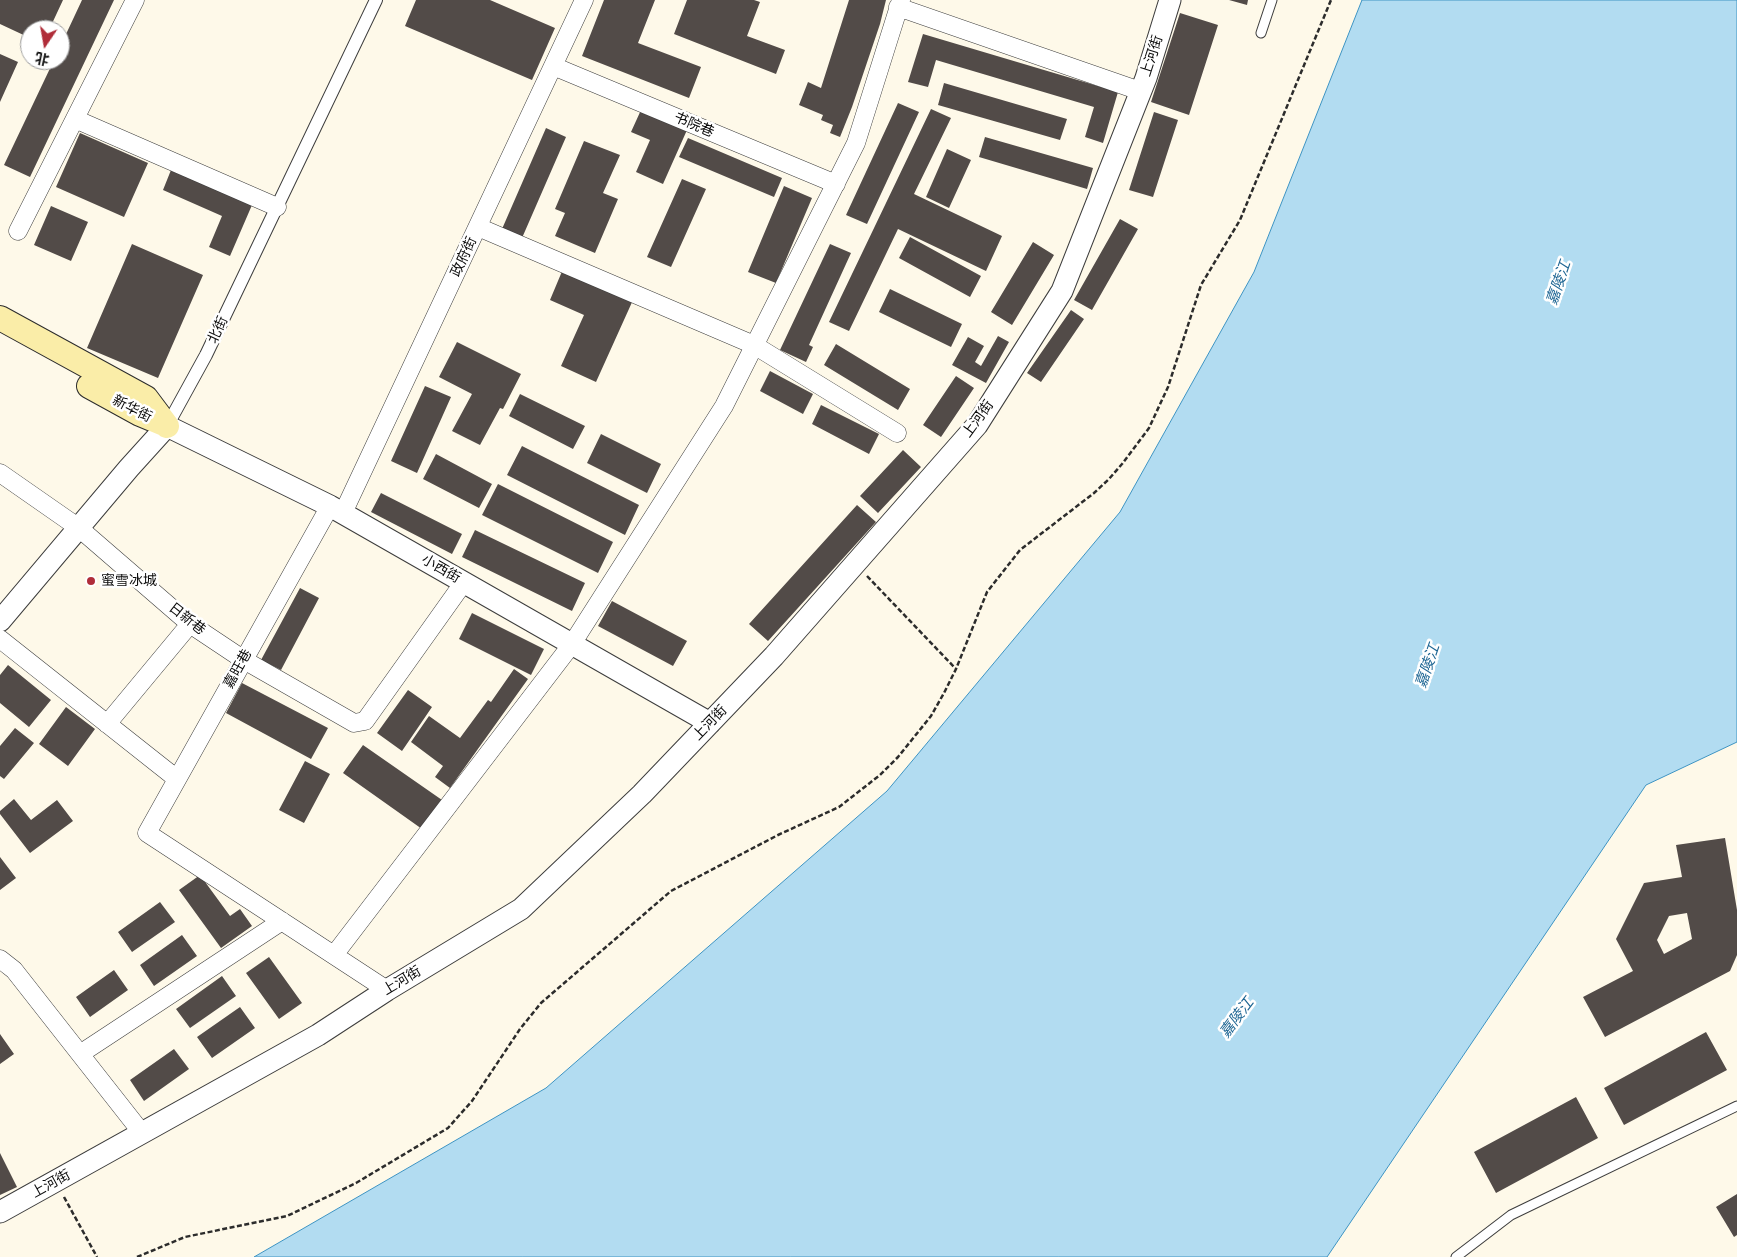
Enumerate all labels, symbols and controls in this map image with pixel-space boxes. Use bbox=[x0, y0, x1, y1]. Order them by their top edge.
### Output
north arrow bbox=[20, 20, 70, 70]
street label: 上河街 bbox=[1138, 33, 1166, 79]
text: 北 bbox=[33, 48, 51, 69]
street label: 书院巷 bbox=[671, 109, 717, 141]
street label: 政府街 bbox=[448, 234, 480, 280]
water label: 嘉陵江 bbox=[1543, 259, 1575, 307]
street label: 北街 bbox=[204, 314, 232, 346]
street label: 新华街 bbox=[109, 392, 155, 426]
street label: 上河街 bbox=[959, 397, 997, 441]
street label: 小西街 bbox=[419, 551, 463, 587]
place label: 蜜雪冰城 bbox=[101, 573, 157, 589]
marker: 蜜雪冰城 bbox=[85, 575, 97, 587]
street label: 日新巷 bbox=[165, 599, 209, 639]
water label: 嘉陵江 bbox=[1412, 642, 1444, 690]
street label: 嘉旺巷 bbox=[220, 647, 256, 691]
street label: 上河街 bbox=[689, 702, 731, 744]
street label: 上河街 bbox=[380, 963, 424, 999]
water label: 嘉陵江 bbox=[1216, 995, 1258, 1041]
street label: 上河街 bbox=[29, 1166, 73, 1202]

